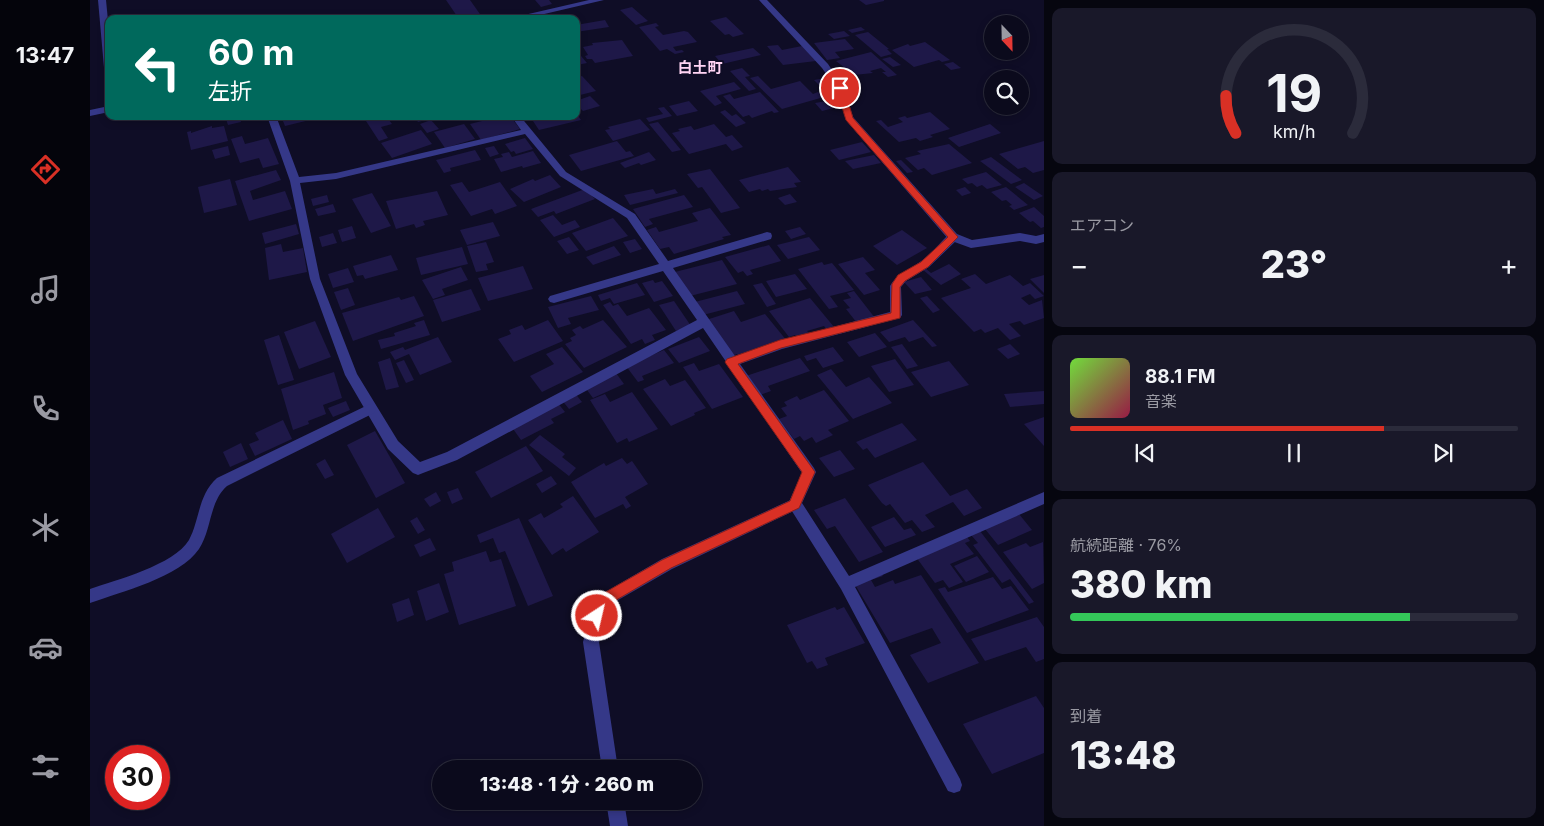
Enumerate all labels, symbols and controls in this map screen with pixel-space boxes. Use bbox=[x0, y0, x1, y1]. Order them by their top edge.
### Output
north arrow bbox=[984, 15, 1029, 60]
map controls bbox=[984, 15, 1029, 115]
text: 60 m bbox=[208, 31, 295, 73]
icon: left bbox=[125, 35, 190, 100]
text: 13:47 bbox=[16, 42, 74, 68]
district label: 白土町 bbox=[677, 58, 723, 77]
text: 19 bbox=[1266, 62, 1322, 125]
pin bbox=[819, 67, 861, 109]
button: search bbox=[984, 70, 1029, 115]
icon: arrive bbox=[826, 74, 854, 102]
text: 左折 bbox=[208, 78, 252, 104]
text: km/h bbox=[1273, 121, 1315, 142]
icon: directions bbox=[28, 152, 63, 187]
text: エアコン bbox=[1070, 215, 1134, 235]
text: 23° bbox=[1261, 241, 1327, 287]
text: − bbox=[1070, 248, 1089, 282]
text: + bbox=[1499, 248, 1518, 282]
icon: music bbox=[28, 272, 63, 307]
text: 88.1 FM bbox=[1145, 365, 1216, 388]
icon: phone bbox=[28, 391, 63, 426]
text: 音楽 bbox=[1145, 391, 1177, 411]
icon: previous bbox=[1131, 439, 1159, 467]
icon: pause bbox=[1280, 439, 1308, 467]
icon: next bbox=[1429, 439, 1457, 467]
icon: climate bbox=[28, 510, 63, 545]
text: 航続距離 · 76% bbox=[1070, 535, 1182, 555]
text: 380 km bbox=[1070, 561, 1213, 607]
position arrow bbox=[570, 589, 622, 641]
icon: car bbox=[28, 630, 63, 665]
text: 到着 bbox=[1070, 706, 1102, 726]
text: 13:48 bbox=[1070, 732, 1177, 778]
speed limit sign: 30 bbox=[105, 745, 170, 810]
icon: filters bbox=[28, 749, 63, 784]
text: 13:48 · 1 分 · 260 m bbox=[480, 773, 654, 796]

